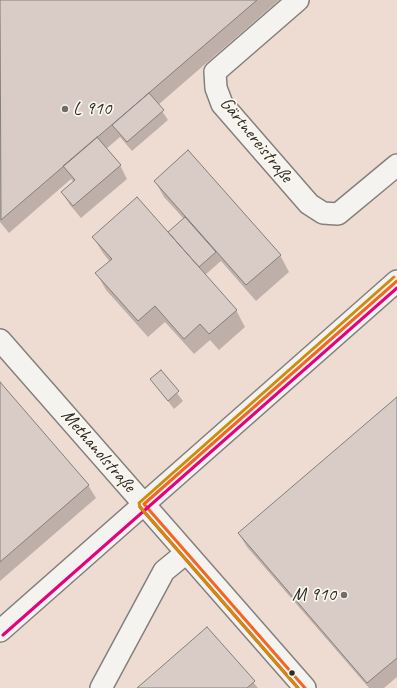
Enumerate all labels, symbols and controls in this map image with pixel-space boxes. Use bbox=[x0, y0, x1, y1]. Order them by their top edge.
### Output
street label: Gärtnereistraße bbox=[215, 93, 297, 187]
place label: L 910 bbox=[73, 98, 111, 120]
marker: L 910 bbox=[60, 104, 70, 114]
street label: Methanolstraße bbox=[56, 405, 140, 497]
place label: M 910 bbox=[292, 584, 336, 606]
marker: M 910 bbox=[339, 590, 349, 600]
unlabelled marker bbox=[287, 668, 297, 678]

